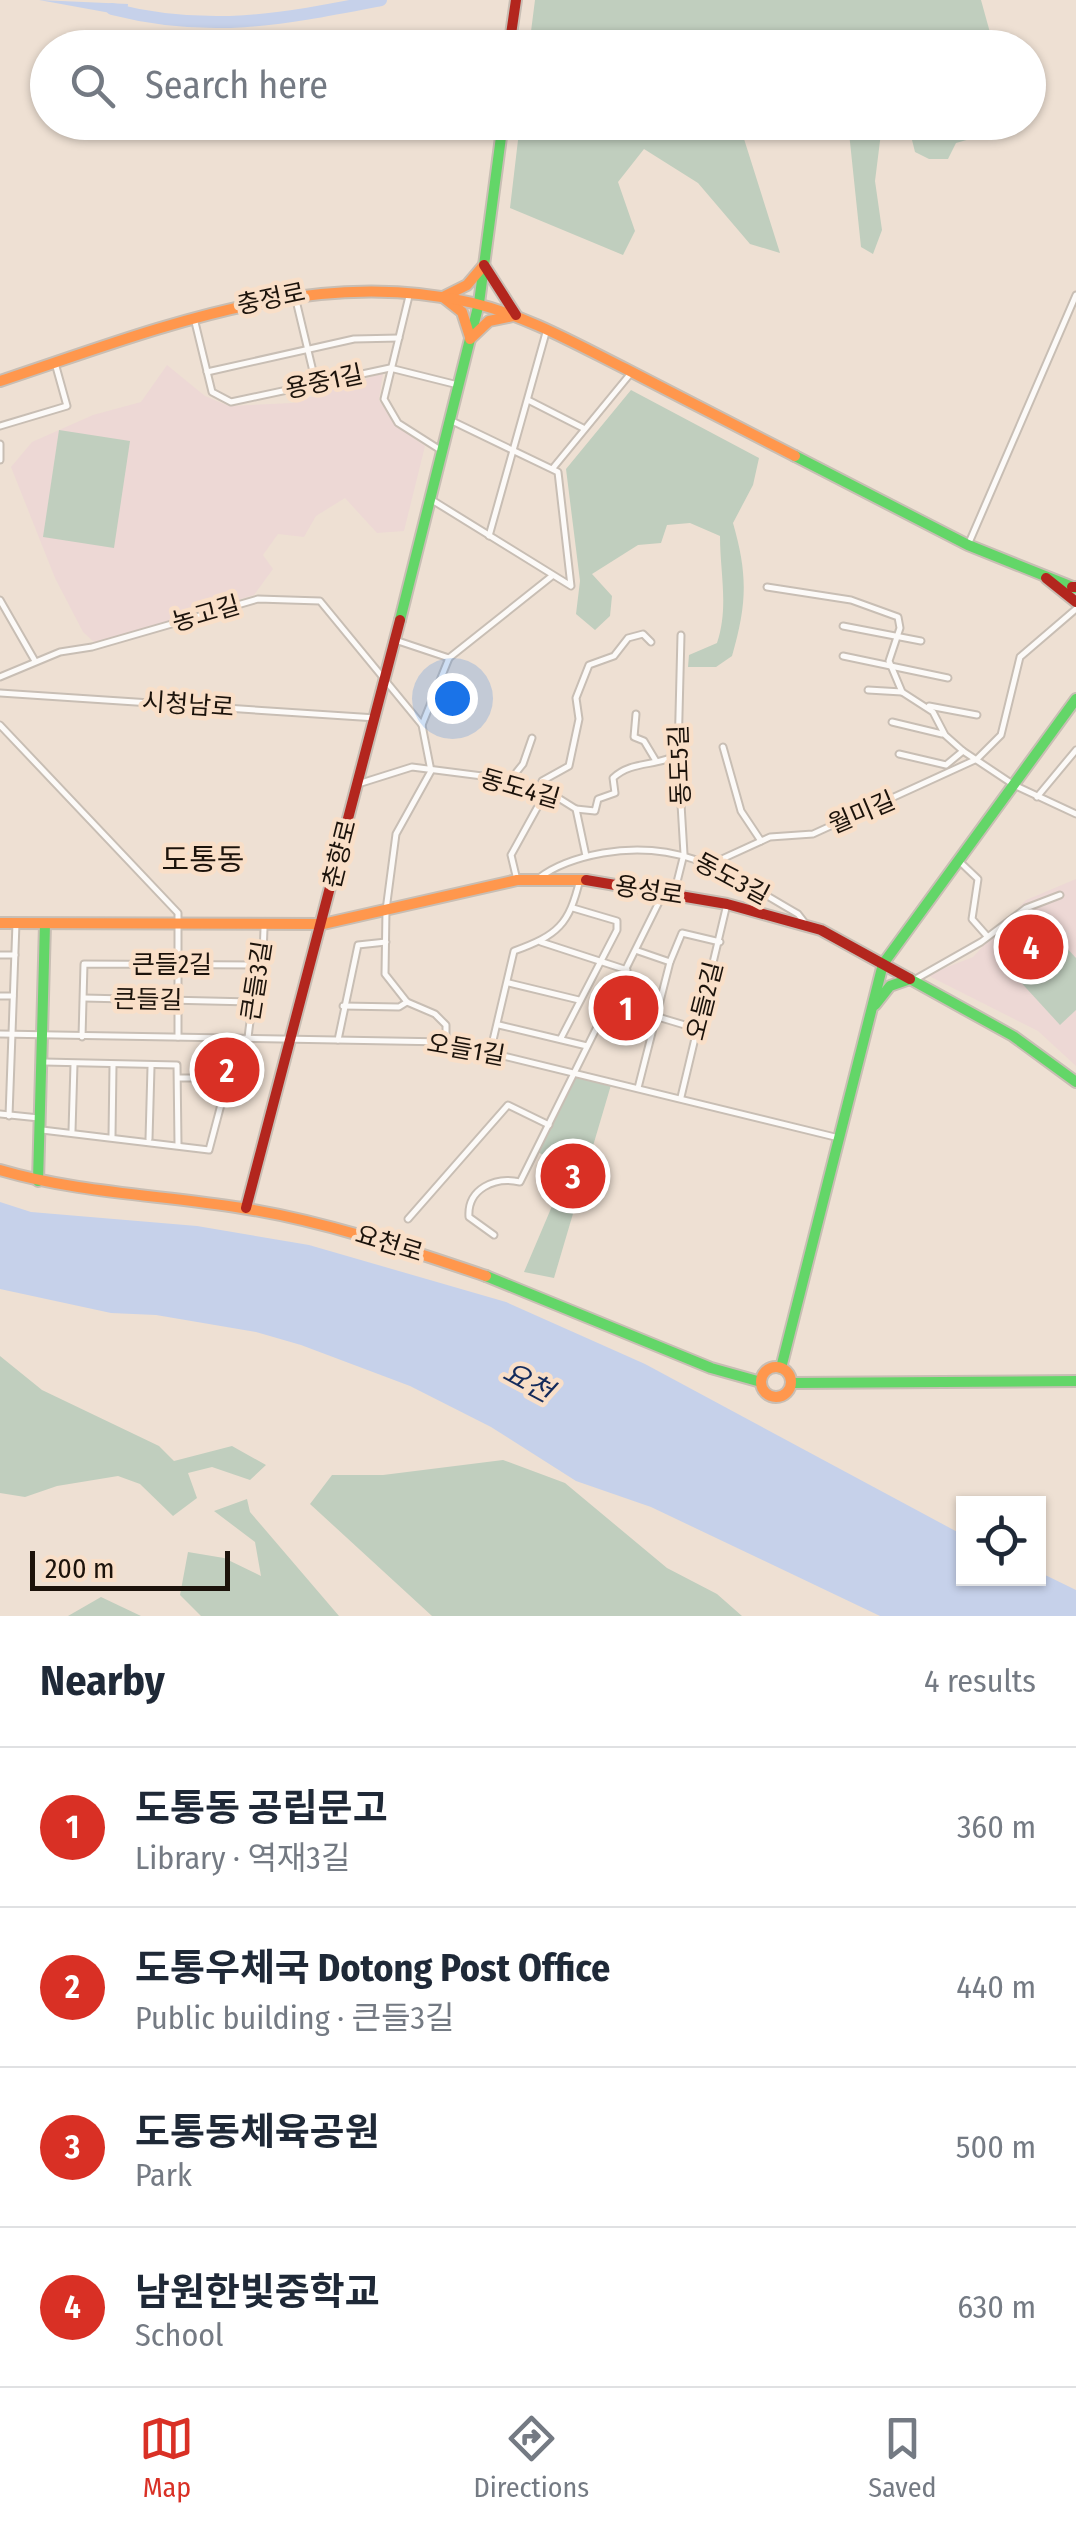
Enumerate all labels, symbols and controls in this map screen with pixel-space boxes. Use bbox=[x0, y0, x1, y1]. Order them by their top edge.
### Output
search box bbox=[30, 30, 1046, 140]
icon: search bbox=[65, 58, 120, 113]
text: Search here bbox=[145, 62, 328, 108]
street label: 충정로 bbox=[234, 277, 308, 321]
street label: 용중1길 bbox=[282, 359, 366, 405]
street label: 농고길 bbox=[169, 590, 243, 638]
your location bbox=[427, 673, 478, 724]
street label: 시청남로 bbox=[141, 687, 235, 723]
street label: 동도5길 bbox=[664, 724, 696, 806]
street label: 동도4길 bbox=[477, 763, 563, 815]
street label: 월미길 bbox=[824, 786, 900, 840]
street label: 춘향로 bbox=[317, 817, 363, 891]
district label: 도통동 bbox=[162, 842, 244, 878]
street label: 동도3길 bbox=[690, 847, 774, 911]
street label: 용성로 bbox=[613, 871, 685, 911]
pin: 4 bbox=[998, 910, 1064, 984]
street label: 큰들3길 bbox=[236, 939, 278, 1023]
street label: 큰들2길 bbox=[132, 950, 212, 980]
street label: 오들2길 bbox=[681, 959, 729, 1043]
pin: 1 bbox=[594, 970, 658, 1046]
street label: 큰들길 bbox=[113, 984, 183, 1016]
street label: 오들1길 bbox=[425, 1028, 507, 1072]
pin: 2 bbox=[194, 1032, 260, 1108]
pin: 3 bbox=[540, 1138, 606, 1214]
street label: 요천로 bbox=[352, 1220, 426, 1268]
water label: 요천 bbox=[498, 1355, 561, 1410]
map controls bbox=[956, 1496, 1046, 1586]
button: locate bbox=[956, 1496, 1046, 1586]
scale bar bbox=[30, 1546, 230, 1590]
text: 200 m bbox=[45, 1552, 115, 1585]
text: Nearby bbox=[40, 1656, 165, 1706]
text: 4 results bbox=[924, 1662, 1036, 1700]
text: 도통동 공립문고 bbox=[135, 1785, 388, 1831]
text: 1 bbox=[66, 1808, 79, 1846]
text: 360 m bbox=[957, 1808, 1036, 1846]
text: Library · 역재3길 bbox=[135, 1839, 350, 1877]
text: 도통우체국 Dotong Post Office bbox=[135, 1945, 610, 1991]
text: 2 bbox=[65, 1968, 80, 2006]
text: 440 m bbox=[956, 1968, 1036, 2006]
text: Public building · 큰들3길 bbox=[135, 1999, 454, 2037]
text: 도통동체육공원 bbox=[135, 2109, 380, 2155]
text: 3 bbox=[65, 2128, 80, 2166]
text: 500 m bbox=[956, 2128, 1036, 2166]
text: Park bbox=[135, 2156, 192, 2194]
text: 남원한빛중학교 bbox=[135, 2269, 380, 2315]
text: 4 bbox=[64, 2288, 81, 2326]
text: 630 m bbox=[957, 2288, 1036, 2326]
text: School bbox=[135, 2316, 224, 2354]
tab: Map bbox=[139, 2411, 194, 2504]
tab: Directions bbox=[473, 2411, 589, 2504]
tab: Saved bbox=[868, 2411, 937, 2504]

